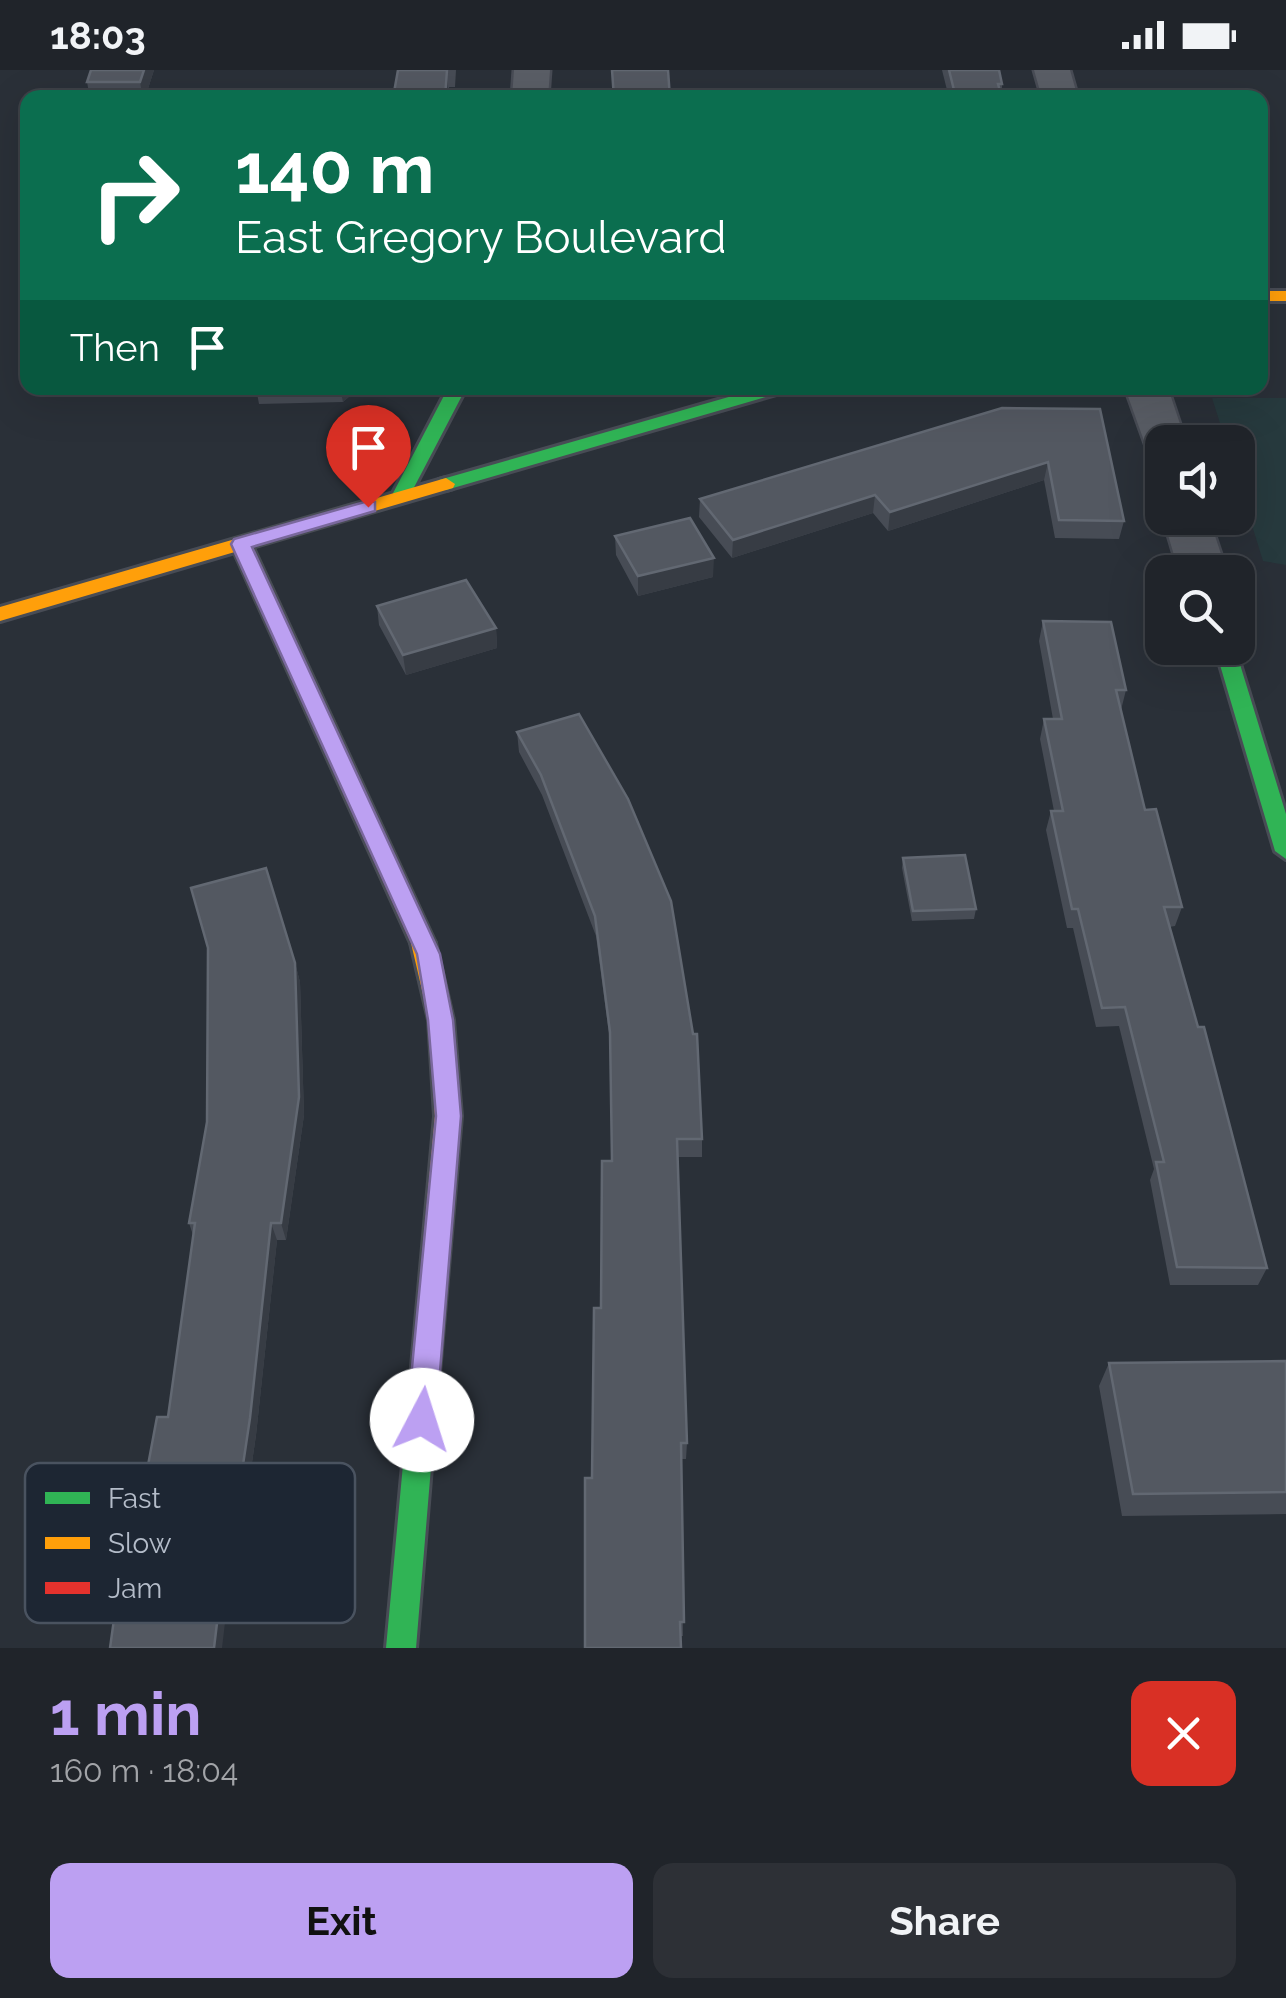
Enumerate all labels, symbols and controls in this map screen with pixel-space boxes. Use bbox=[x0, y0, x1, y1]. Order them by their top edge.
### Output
text: 18:03 bbox=[50, 13, 146, 58]
text: 140 m bbox=[235, 127, 435, 209]
icon: right bbox=[70, 130, 200, 260]
text: East Gregory Boulevard bbox=[235, 211, 726, 264]
icon: arrive bbox=[180, 320, 235, 375]
text: Then bbox=[70, 325, 160, 370]
pin bbox=[326, 405, 411, 508]
icon: arrive bbox=[341, 420, 396, 475]
map controls bbox=[1145, 425, 1255, 665]
button: sound bbox=[1145, 425, 1255, 535]
button: search bbox=[1145, 555, 1255, 665]
position arrow bbox=[370, 1368, 474, 1472]
legend bbox=[25, 1463, 355, 1623]
text: Fast bbox=[108, 1482, 161, 1515]
text: Slow bbox=[108, 1527, 172, 1560]
text: Jam bbox=[108, 1572, 162, 1605]
text: 1 min bbox=[50, 1679, 201, 1749]
button: close bbox=[1131, 1681, 1236, 1786]
text: 160 m · 18:04 bbox=[50, 1752, 238, 1789]
button: Exit bbox=[50, 1863, 633, 1978]
button: Share bbox=[653, 1863, 1236, 1978]

